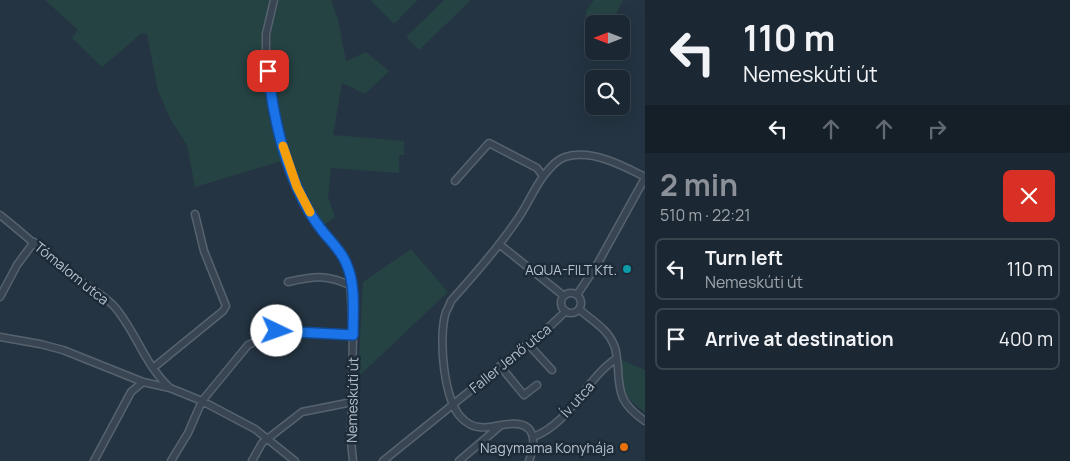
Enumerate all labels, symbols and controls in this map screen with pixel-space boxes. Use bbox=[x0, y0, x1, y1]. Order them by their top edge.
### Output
text: 110 m bbox=[743, 14, 835, 62]
north arrow bbox=[585, 15, 630, 60]
map controls bbox=[585, 15, 630, 115]
icon: left bbox=[660, 20, 725, 85]
pin bbox=[247, 50, 289, 92]
icon: arrive bbox=[254, 57, 282, 85]
text: Nemeskúti út bbox=[743, 59, 878, 89]
button: search bbox=[585, 70, 630, 115]
icon: left bbox=[764, 115, 792, 143]
icon: ahead bbox=[817, 115, 845, 143]
icon: ahead bbox=[870, 115, 898, 143]
icon: right bbox=[923, 115, 951, 143]
text: 2 min bbox=[660, 164, 738, 205]
button: close bbox=[1003, 170, 1055, 222]
text: 510 m · 22:21 bbox=[660, 204, 750, 226]
street label: Tómalom utca bbox=[31, 237, 113, 309]
text: Turn left bbox=[705, 245, 783, 271]
icon: left bbox=[662, 255, 690, 283]
text: 110 m bbox=[1007, 256, 1053, 282]
place label: AQUA-FILT Kft. bbox=[525, 260, 617, 279]
marker: AQUA-FILT Kft. bbox=[621, 263, 633, 275]
text: Nemeskúti út bbox=[705, 271, 803, 293]
position arrow bbox=[250, 304, 302, 356]
street label: Faller Jenő utca bbox=[465, 319, 555, 397]
icon: arrive bbox=[662, 325, 690, 353]
text: Arrive at destination bbox=[705, 326, 894, 352]
text: 400 m bbox=[999, 326, 1053, 352]
street label: Nemeskúti út bbox=[342, 357, 362, 443]
street label: Ív utca bbox=[556, 377, 598, 421]
place label: Nagymama Konyhája bbox=[480, 438, 614, 457]
marker: Nagymama Konyhája bbox=[618, 441, 630, 453]

